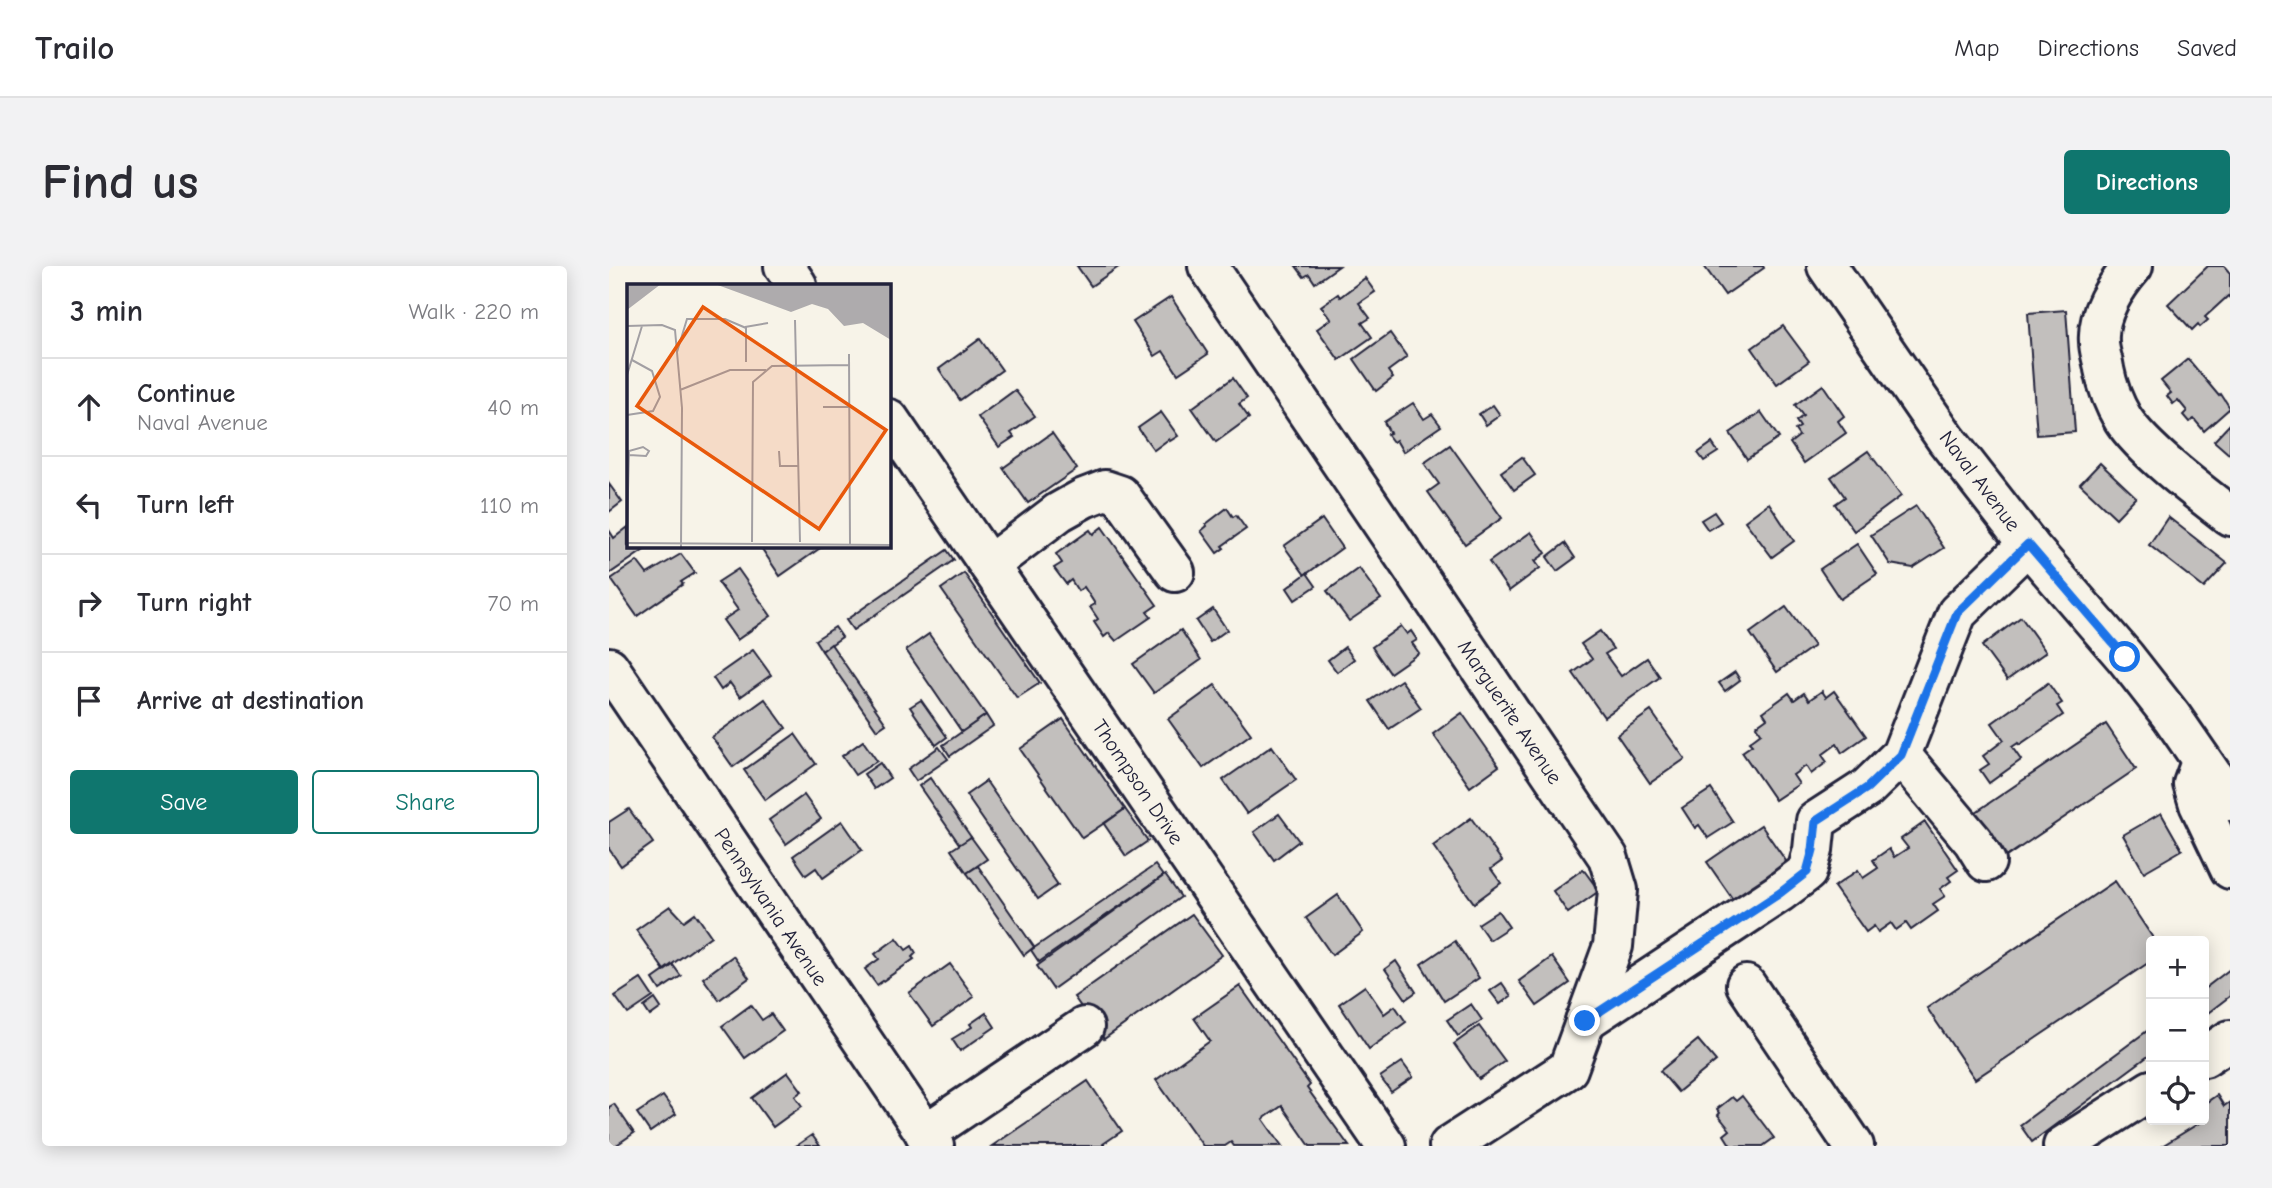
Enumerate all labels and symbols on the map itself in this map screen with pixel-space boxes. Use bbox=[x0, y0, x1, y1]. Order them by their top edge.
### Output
inset map bbox=[627, 284, 891, 548]
street label: Naval Avenue bbox=[1934, 426, 2026, 536]
street label: Marguerite Avenue bbox=[1453, 635, 1567, 789]
route start bbox=[2109, 641, 2140, 672]
street label: Thompson Drive bbox=[1087, 715, 1189, 849]
street label: Pennsylvania Avenue bbox=[709, 824, 833, 990]
route end bbox=[1569, 1005, 1600, 1036]

